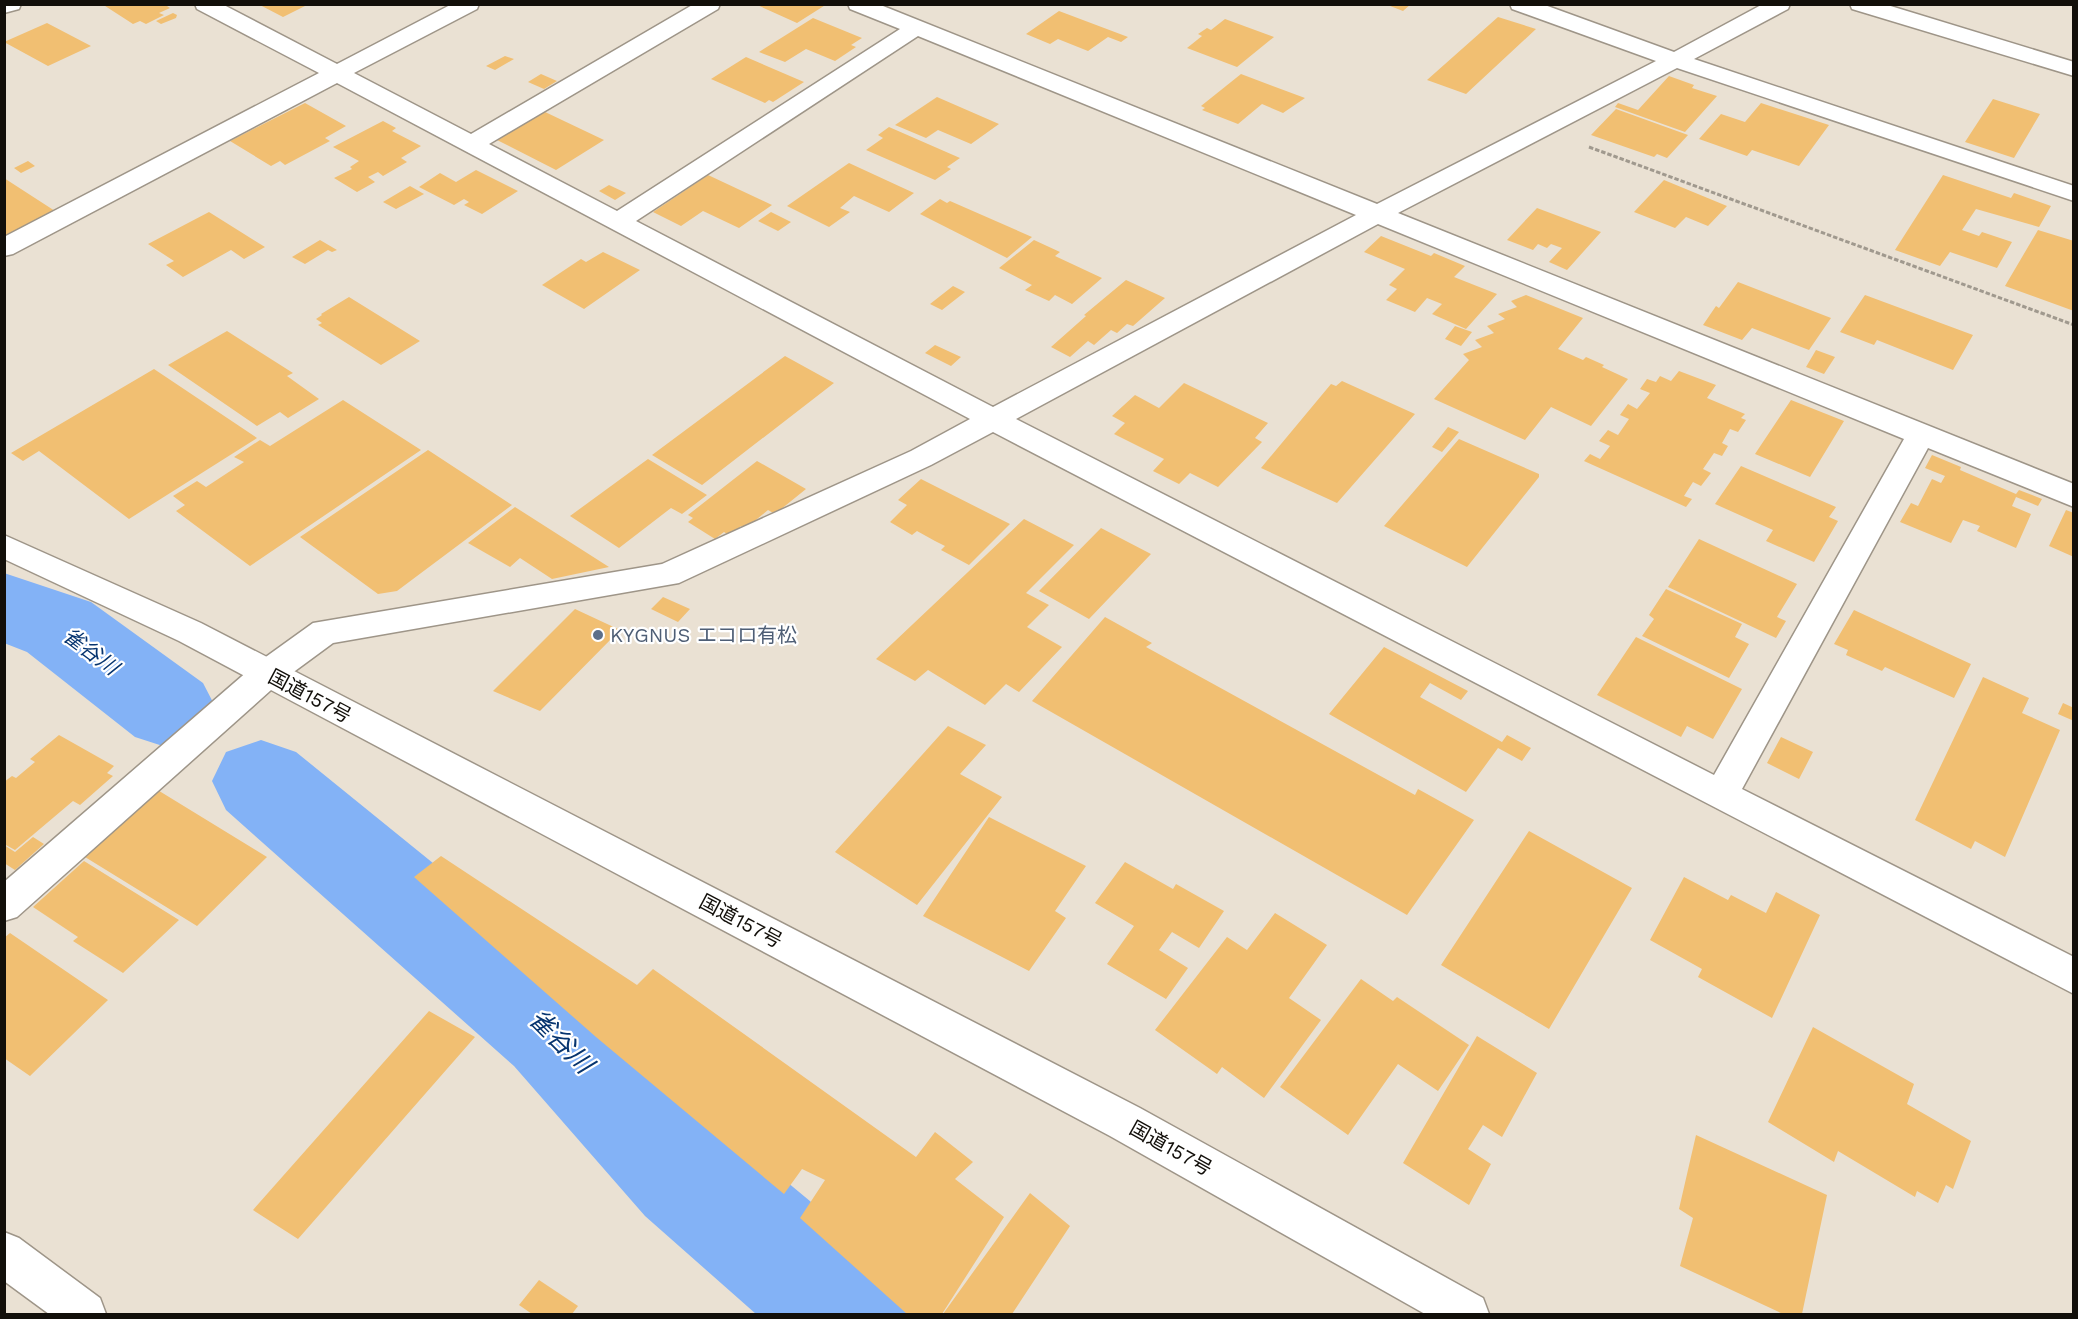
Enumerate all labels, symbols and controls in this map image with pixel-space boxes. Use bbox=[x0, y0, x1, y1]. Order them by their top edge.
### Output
water label: 雀谷川 bbox=[58, 622, 125, 681]
place label: KYGNUS エコロ有松 bbox=[610, 623, 797, 647]
marker: KYGNUS エコロ有松 bbox=[591, 628, 605, 642]
street label: 国道157号 bbox=[264, 664, 356, 728]
street label: 国道157号 bbox=[695, 889, 787, 953]
water label: 雀谷川 bbox=[523, 1003, 601, 1081]
street label: 国道157号 bbox=[1126, 1116, 1216, 1180]

